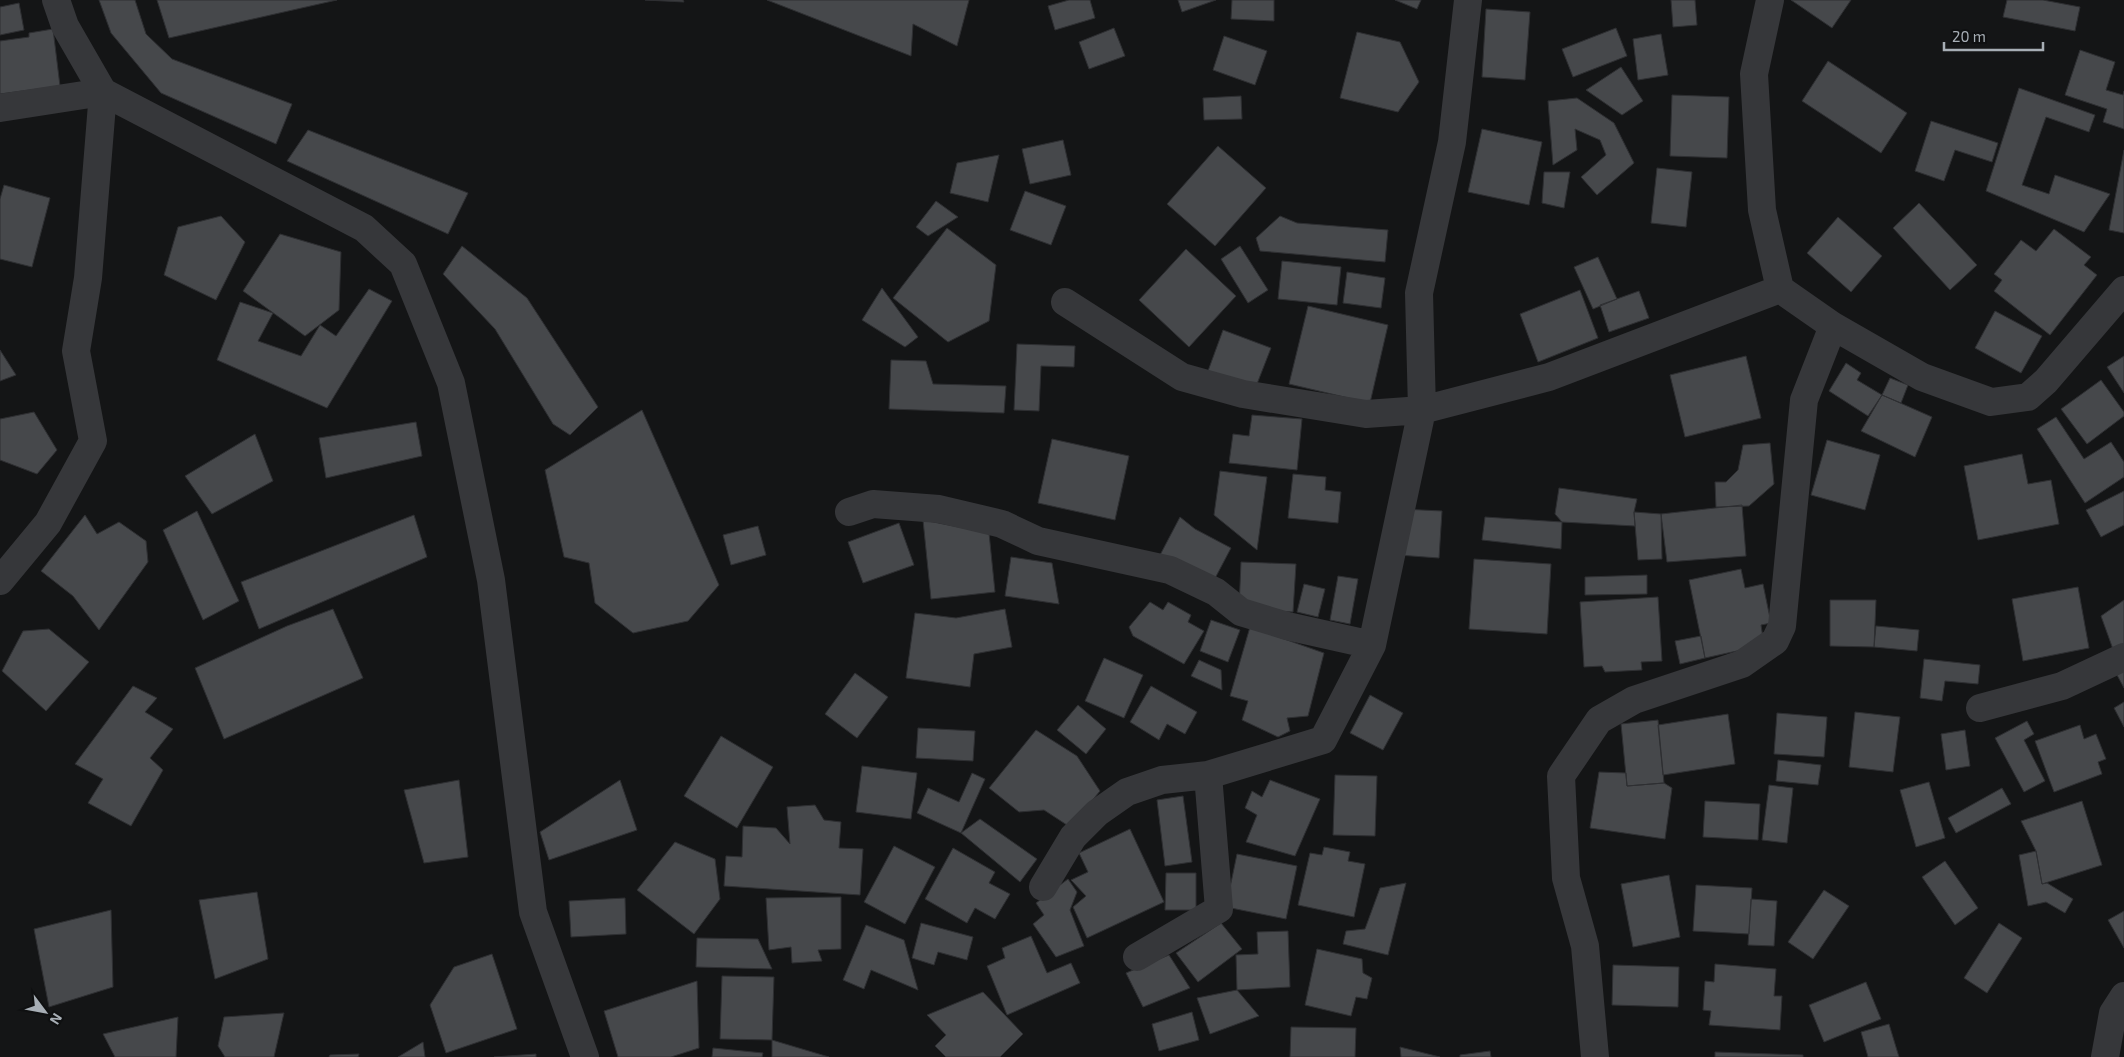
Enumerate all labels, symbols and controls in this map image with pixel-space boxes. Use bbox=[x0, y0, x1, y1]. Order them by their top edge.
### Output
scale bar bbox=[1944, 20, 2043, 52]
text: 20 m bbox=[1952, 27, 1986, 45]
north arrow bbox=[20, 987, 70, 1037]
text: N bbox=[47, 1010, 66, 1028]

